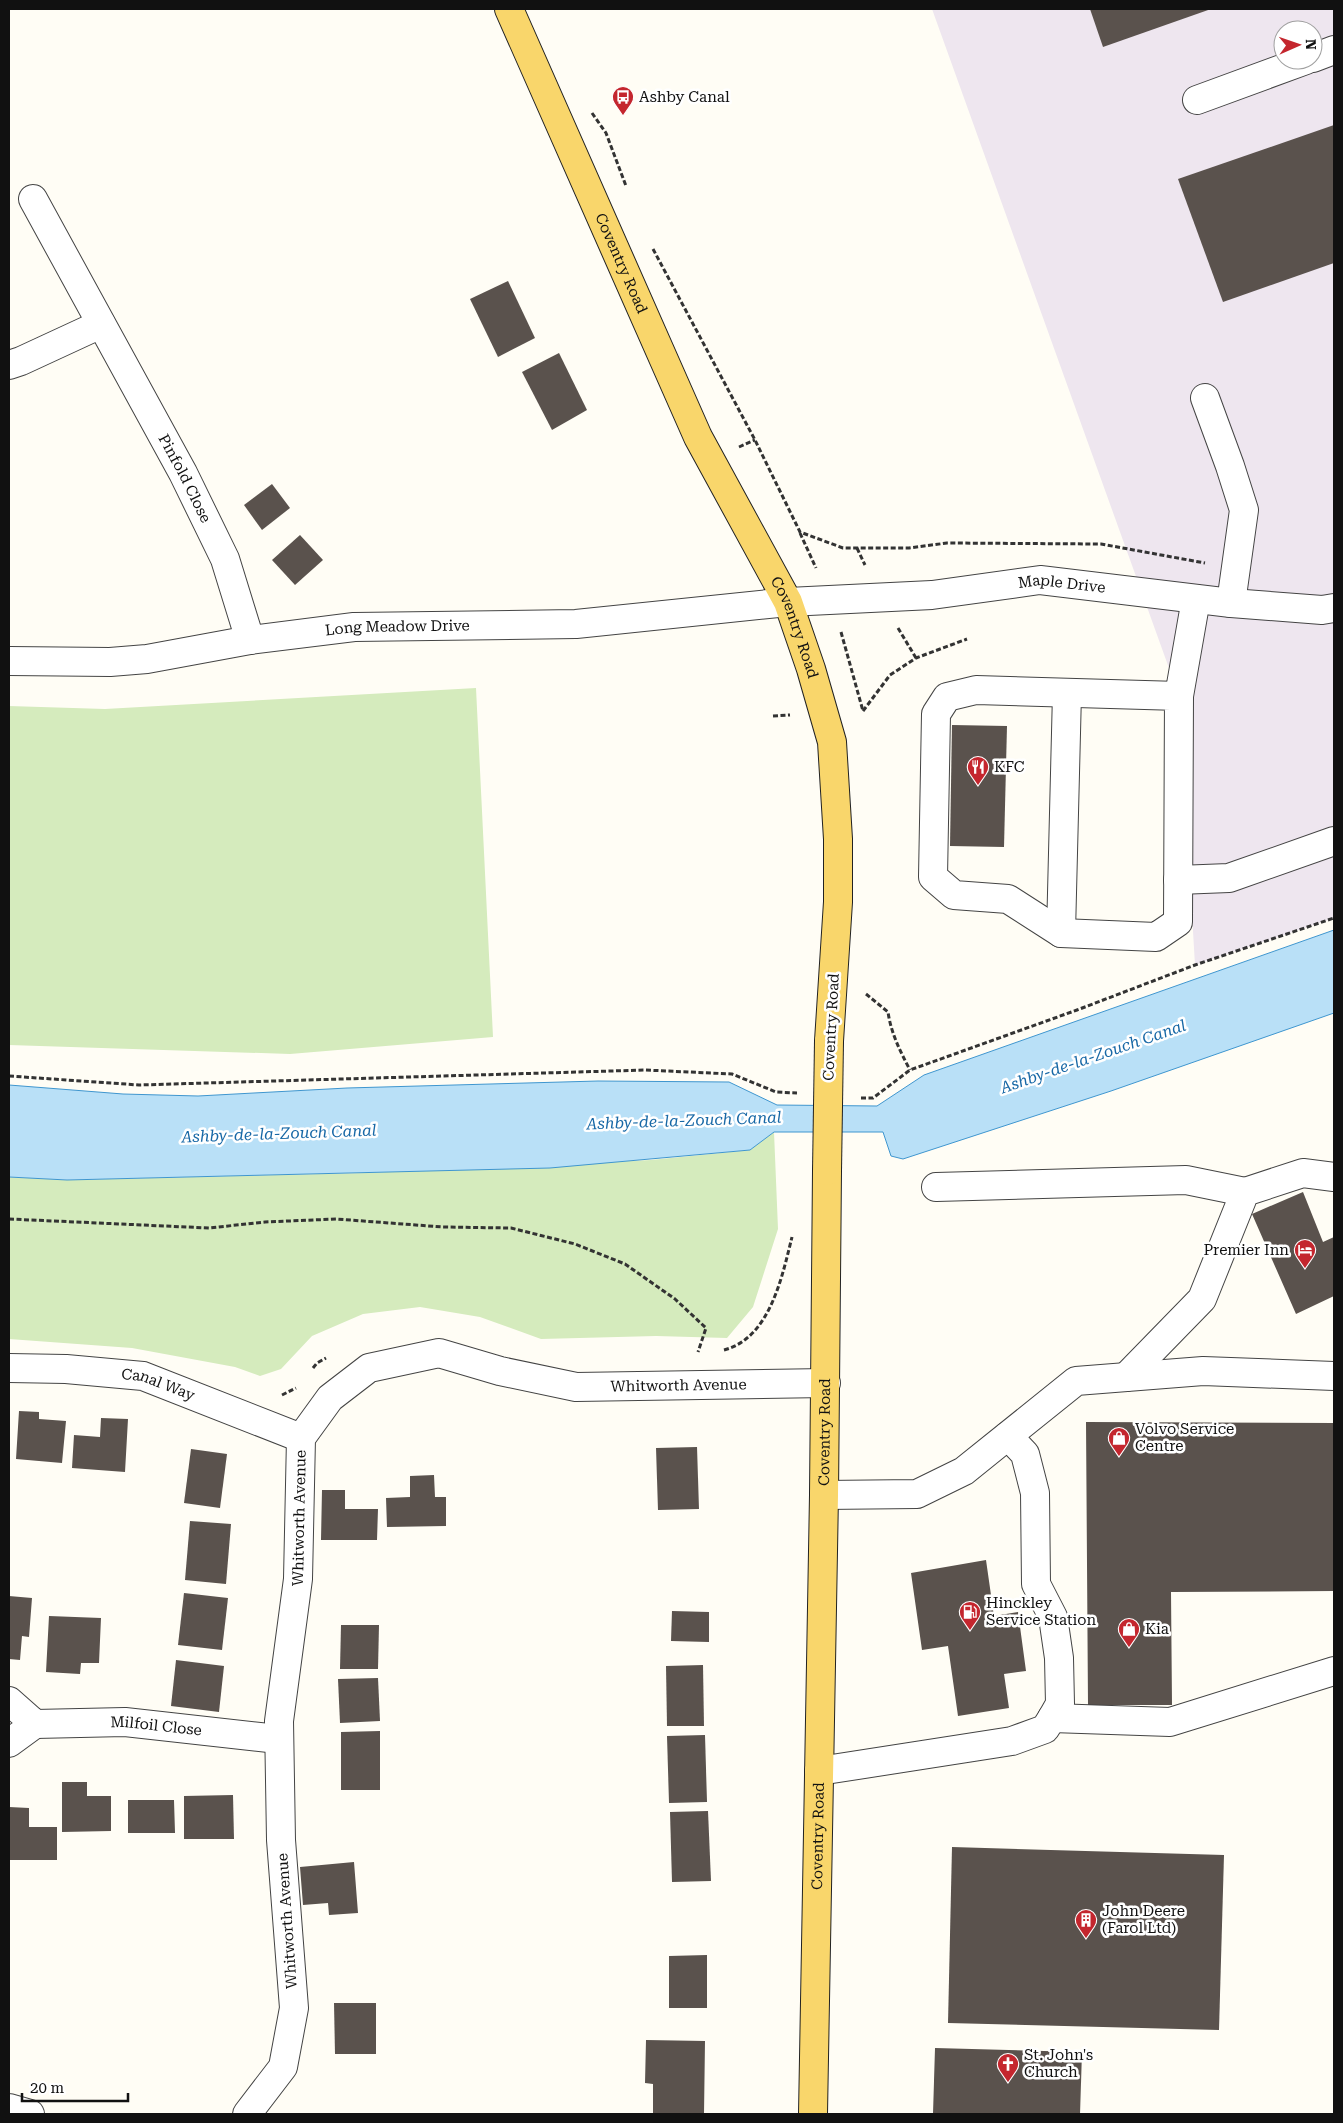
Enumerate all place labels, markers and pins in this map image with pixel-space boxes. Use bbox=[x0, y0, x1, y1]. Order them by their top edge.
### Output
bus stop icon: Ashby Canal bbox=[611, 85, 635, 116]
place label: Ashby Canal bbox=[639, 88, 730, 106]
restaurant icon: KFC bbox=[966, 755, 990, 786]
place label: KFC bbox=[994, 758, 1025, 776]
hotel icon: Premier Inn bbox=[1293, 1238, 1317, 1269]
place label: Premier Inn bbox=[1203, 1241, 1289, 1259]
place label: Volvo Service Centre bbox=[1135, 1420, 1234, 1455]
shop icon: Volvo Service Centre bbox=[1107, 1426, 1131, 1457]
place label: Hinckley Service Station bbox=[986, 1594, 1097, 1629]
fuel station icon: Hinckley Service Station bbox=[958, 1600, 982, 1631]
shop icon: Kia bbox=[1117, 1617, 1141, 1648]
place label: Kia bbox=[1145, 1620, 1169, 1638]
place label: John Deere (Farol Ltd) bbox=[1102, 1902, 1185, 1937]
building icon: John Deere (Farol Ltd) bbox=[1074, 1908, 1098, 1939]
place label: St. John's Church bbox=[1024, 2046, 1093, 2081]
church icon: St. John's Church bbox=[996, 2052, 1020, 2083]

